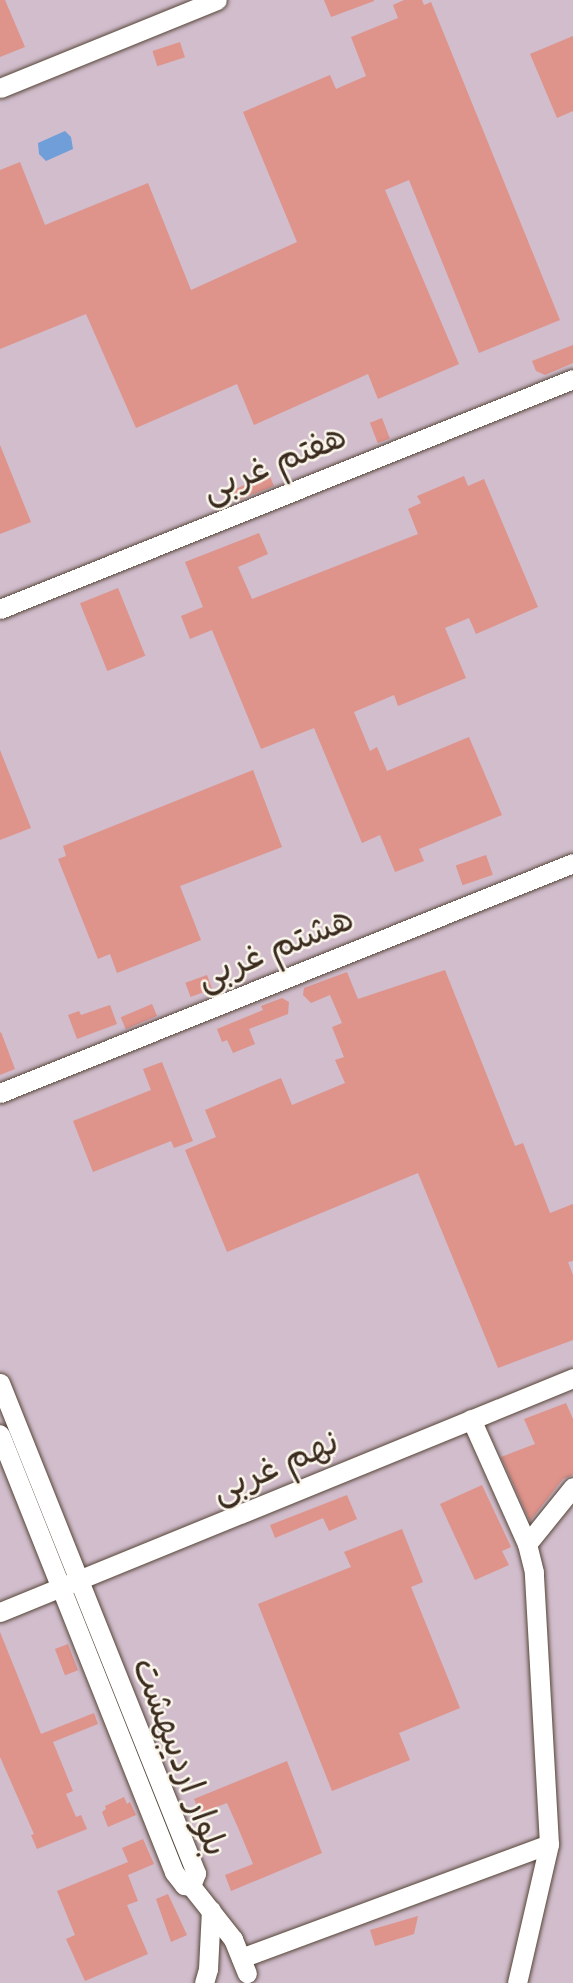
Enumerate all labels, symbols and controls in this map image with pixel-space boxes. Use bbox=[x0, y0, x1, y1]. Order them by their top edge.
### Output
street label: هفتم غربی bbox=[196, 415, 352, 511]
street label: هشتم غربی bbox=[190, 897, 360, 999]
street label: نهم غربی bbox=[205, 1420, 345, 1512]
street label: بلوار اردیبهشت bbox=[123, 1652, 237, 1862]

